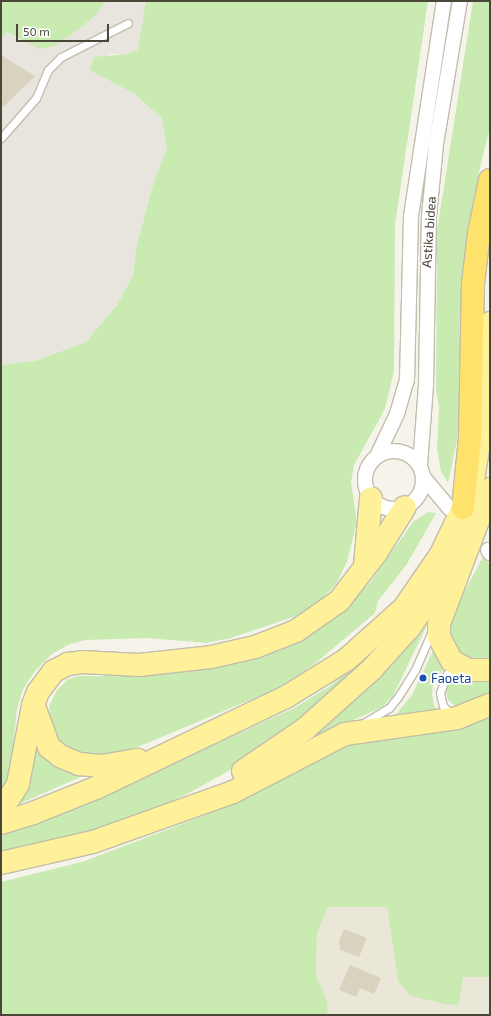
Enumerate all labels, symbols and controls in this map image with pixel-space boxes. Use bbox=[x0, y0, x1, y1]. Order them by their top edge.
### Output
scale bar bbox=[18, 16, 111, 42]
text: 50 m bbox=[23, 24, 50, 38]
street label: Astika bidea bbox=[419, 196, 439, 268]
place label: Faoeta bbox=[431, 670, 471, 686]
marker: Faoeta bbox=[418, 673, 428, 683]

